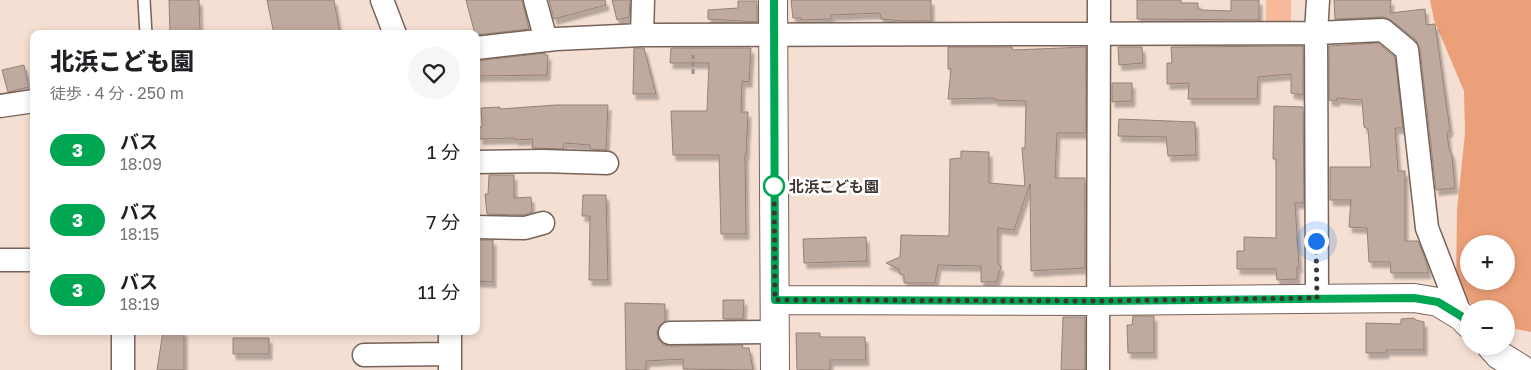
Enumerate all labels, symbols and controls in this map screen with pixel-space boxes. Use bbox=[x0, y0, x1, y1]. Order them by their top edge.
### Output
text: 北浜こども園 bbox=[50, 46, 194, 75]
button: heart bbox=[408, 47, 460, 99]
text: 徒歩 · 4 分 · 250 m bbox=[50, 83, 184, 103]
text: バス bbox=[120, 130, 158, 153]
text: 3 bbox=[72, 139, 83, 161]
text: 1 分 bbox=[427, 140, 460, 163]
text: 18:09 bbox=[120, 154, 162, 174]
marker: 北浜こども園 bbox=[763, 175, 785, 197]
place label: 北浜こども園 bbox=[789, 177, 879, 195]
text: バス bbox=[120, 200, 158, 223]
text: 3 bbox=[72, 209, 83, 231]
text: 7 分 bbox=[426, 210, 460, 233]
text: 18:15 bbox=[120, 224, 159, 244]
your location bbox=[1304, 229, 1329, 254]
map controls bbox=[1460, 235, 1515, 355]
button: + bbox=[1460, 235, 1515, 290]
text: バス bbox=[120, 270, 158, 293]
text: 3 bbox=[72, 279, 83, 301]
text: 11 分 bbox=[418, 280, 460, 303]
text: 18:19 bbox=[120, 294, 160, 314]
button: − bbox=[1460, 300, 1515, 355]

